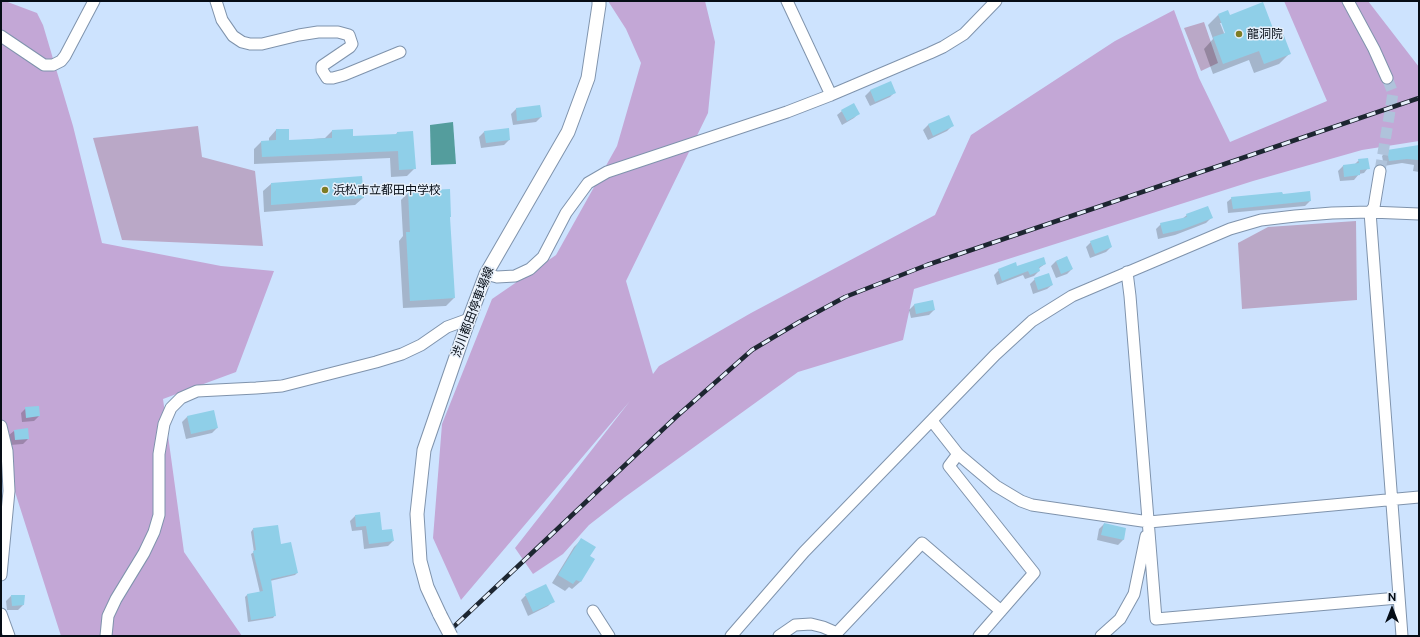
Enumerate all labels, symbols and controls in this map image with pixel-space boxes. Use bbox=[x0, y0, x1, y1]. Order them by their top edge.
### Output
place label: 龍洞院 bbox=[1247, 27, 1283, 41]
marker: 龍洞院 bbox=[1234, 29, 1244, 39]
place label: 浜松市立都田中学校 bbox=[333, 183, 441, 197]
marker: 浜松市立都田中学校 bbox=[320, 185, 330, 195]
street label: 渋川都田停車場線 bbox=[449, 265, 497, 359]
north arrow bbox=[1372, 589, 1412, 629]
text: N bbox=[1388, 591, 1396, 603]

